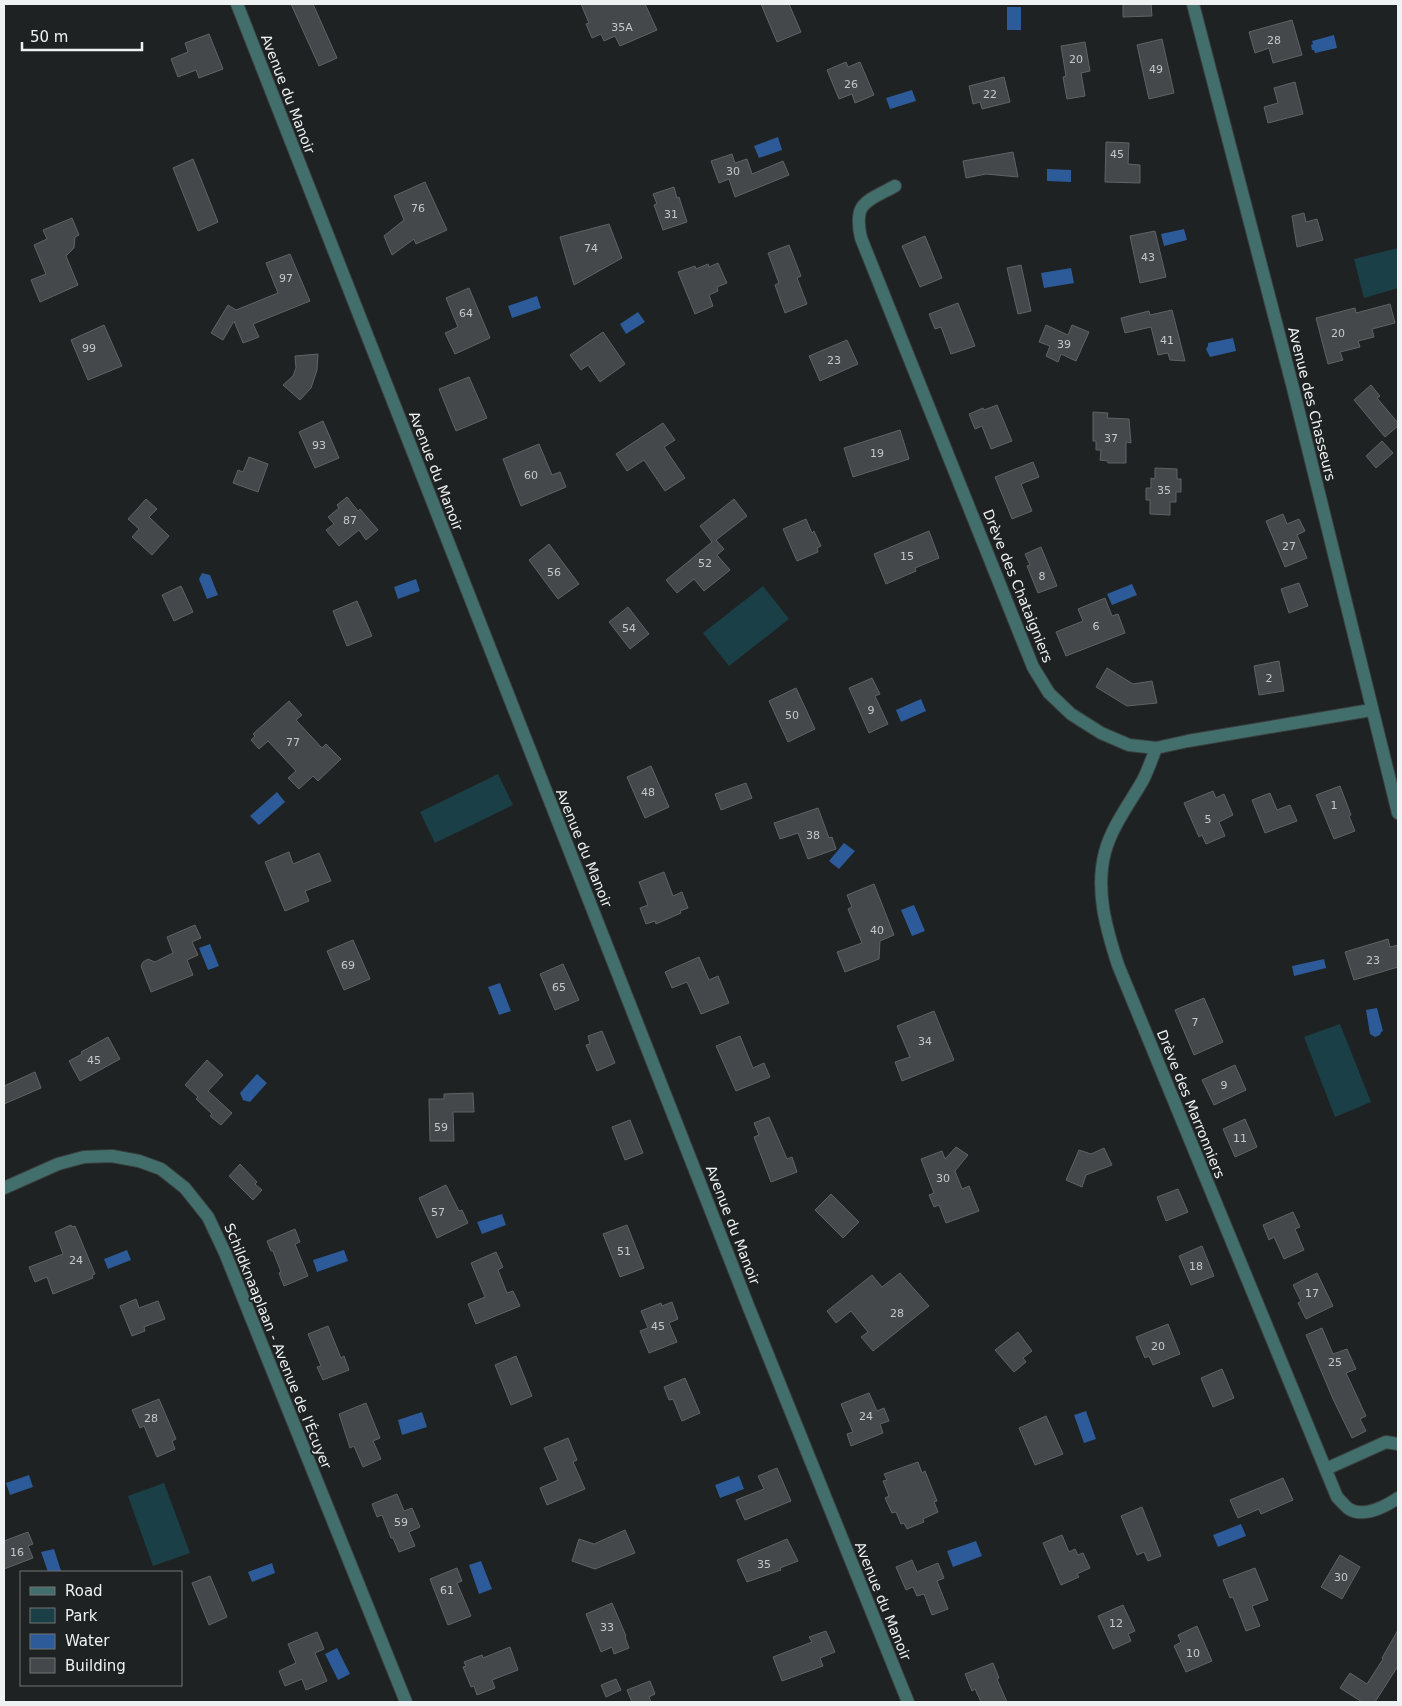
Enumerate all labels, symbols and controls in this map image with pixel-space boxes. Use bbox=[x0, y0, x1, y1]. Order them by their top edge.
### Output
scale bar bbox=[22, 20, 142, 52]
house number: 35A bbox=[611, 21, 633, 34]
text: 50 m bbox=[30, 28, 68, 46]
street label: Avenue du Manoir bbox=[258, 32, 318, 156]
house number: 28 bbox=[1267, 34, 1281, 47]
house number: 20 bbox=[1069, 53, 1083, 66]
house number: 49 bbox=[1149, 63, 1163, 76]
house number: 26 bbox=[844, 78, 858, 91]
house number: 22 bbox=[983, 88, 997, 101]
house number: 45 bbox=[1110, 148, 1124, 161]
house number: 30 bbox=[726, 165, 740, 178]
house number: 76 bbox=[411, 202, 425, 215]
house number: 31 bbox=[664, 208, 678, 221]
house number: 74 bbox=[584, 242, 598, 255]
house number: 43 bbox=[1141, 251, 1155, 264]
house number: 97 bbox=[279, 272, 293, 285]
house number: 64 bbox=[459, 307, 473, 320]
street label: Avenue des Chasseurs bbox=[1285, 325, 1339, 483]
house number: 20 bbox=[1331, 327, 1345, 340]
house number: 41 bbox=[1160, 334, 1174, 347]
house number: 39 bbox=[1057, 338, 1071, 351]
house number: 99 bbox=[82, 342, 96, 355]
house number: 23 bbox=[827, 354, 841, 367]
street label: Avenue du Manoir bbox=[406, 409, 466, 533]
house number: 37 bbox=[1104, 432, 1118, 445]
house number: 93 bbox=[312, 439, 326, 452]
house number: 19 bbox=[870, 447, 884, 460]
house number: 60 bbox=[524, 469, 538, 482]
house number: 35 bbox=[1157, 484, 1171, 497]
street label: Drève des Chataigniers bbox=[980, 507, 1056, 665]
house number: 87 bbox=[343, 514, 357, 527]
house number: 27 bbox=[1282, 540, 1296, 553]
house number: 15 bbox=[900, 550, 914, 563]
house number: 52 bbox=[698, 557, 712, 570]
house number: 56 bbox=[547, 566, 561, 579]
house number: 8 bbox=[1039, 570, 1046, 583]
house number: 6 bbox=[1093, 620, 1100, 633]
house number: 54 bbox=[622, 622, 636, 635]
house number: 2 bbox=[1266, 672, 1273, 685]
house number: 9 bbox=[868, 704, 875, 717]
house number: 50 bbox=[785, 709, 799, 722]
house number: 77 bbox=[286, 736, 300, 749]
street label: Avenue du Manoir bbox=[553, 786, 615, 910]
house number: 48 bbox=[641, 786, 655, 799]
house number: 1 bbox=[1331, 799, 1338, 812]
house number: 5 bbox=[1205, 813, 1212, 826]
house number: 38 bbox=[806, 829, 820, 842]
house number: 40 bbox=[870, 924, 884, 937]
house number: 23 bbox=[1366, 954, 1380, 967]
house number: 69 bbox=[341, 959, 355, 972]
house number: 65 bbox=[552, 981, 566, 994]
house number: 7 bbox=[1192, 1016, 1199, 1029]
street label: Drève des Marronniers bbox=[1154, 1027, 1228, 1181]
house number: 34 bbox=[918, 1035, 932, 1048]
house number: 45 bbox=[87, 1054, 101, 1067]
house number: 9 bbox=[1221, 1079, 1228, 1092]
house number: 59 bbox=[434, 1121, 448, 1134]
house number: 11 bbox=[1233, 1132, 1247, 1145]
street label: Avenue du Manoir bbox=[703, 1163, 763, 1287]
house number: 30 bbox=[936, 1172, 950, 1185]
house number: 57 bbox=[431, 1206, 445, 1219]
street label: Schildknaaplaan - Avenue de l'Écuyer bbox=[221, 1221, 335, 1471]
house number: 51 bbox=[617, 1245, 631, 1258]
house number: 24 bbox=[69, 1254, 83, 1267]
house number: 18 bbox=[1189, 1260, 1203, 1273]
house number: 17 bbox=[1305, 1287, 1319, 1300]
house number: 28 bbox=[890, 1307, 904, 1320]
house number: 45 bbox=[651, 1320, 665, 1333]
house number: 20 bbox=[1151, 1340, 1165, 1353]
house number: 25 bbox=[1328, 1356, 1342, 1369]
house number: 24 bbox=[859, 1410, 873, 1423]
house number: 28 bbox=[144, 1412, 158, 1425]
house number: 59 bbox=[394, 1516, 408, 1529]
street label: Avenue du Manoir bbox=[852, 1539, 914, 1663]
house number: 16 bbox=[10, 1546, 24, 1559]
house number: 35 bbox=[757, 1558, 771, 1571]
legend bbox=[20, 1571, 182, 1686]
house number: 30 bbox=[1334, 1571, 1348, 1584]
text: Road bbox=[65, 1582, 103, 1600]
house number: 61 bbox=[440, 1584, 454, 1597]
text: Park bbox=[65, 1607, 98, 1625]
house number: 12 bbox=[1109, 1617, 1123, 1630]
house number: 33 bbox=[600, 1621, 614, 1634]
text: Water bbox=[65, 1632, 110, 1650]
house number: 10 bbox=[1186, 1647, 1200, 1660]
text: Building bbox=[65, 1657, 126, 1675]

